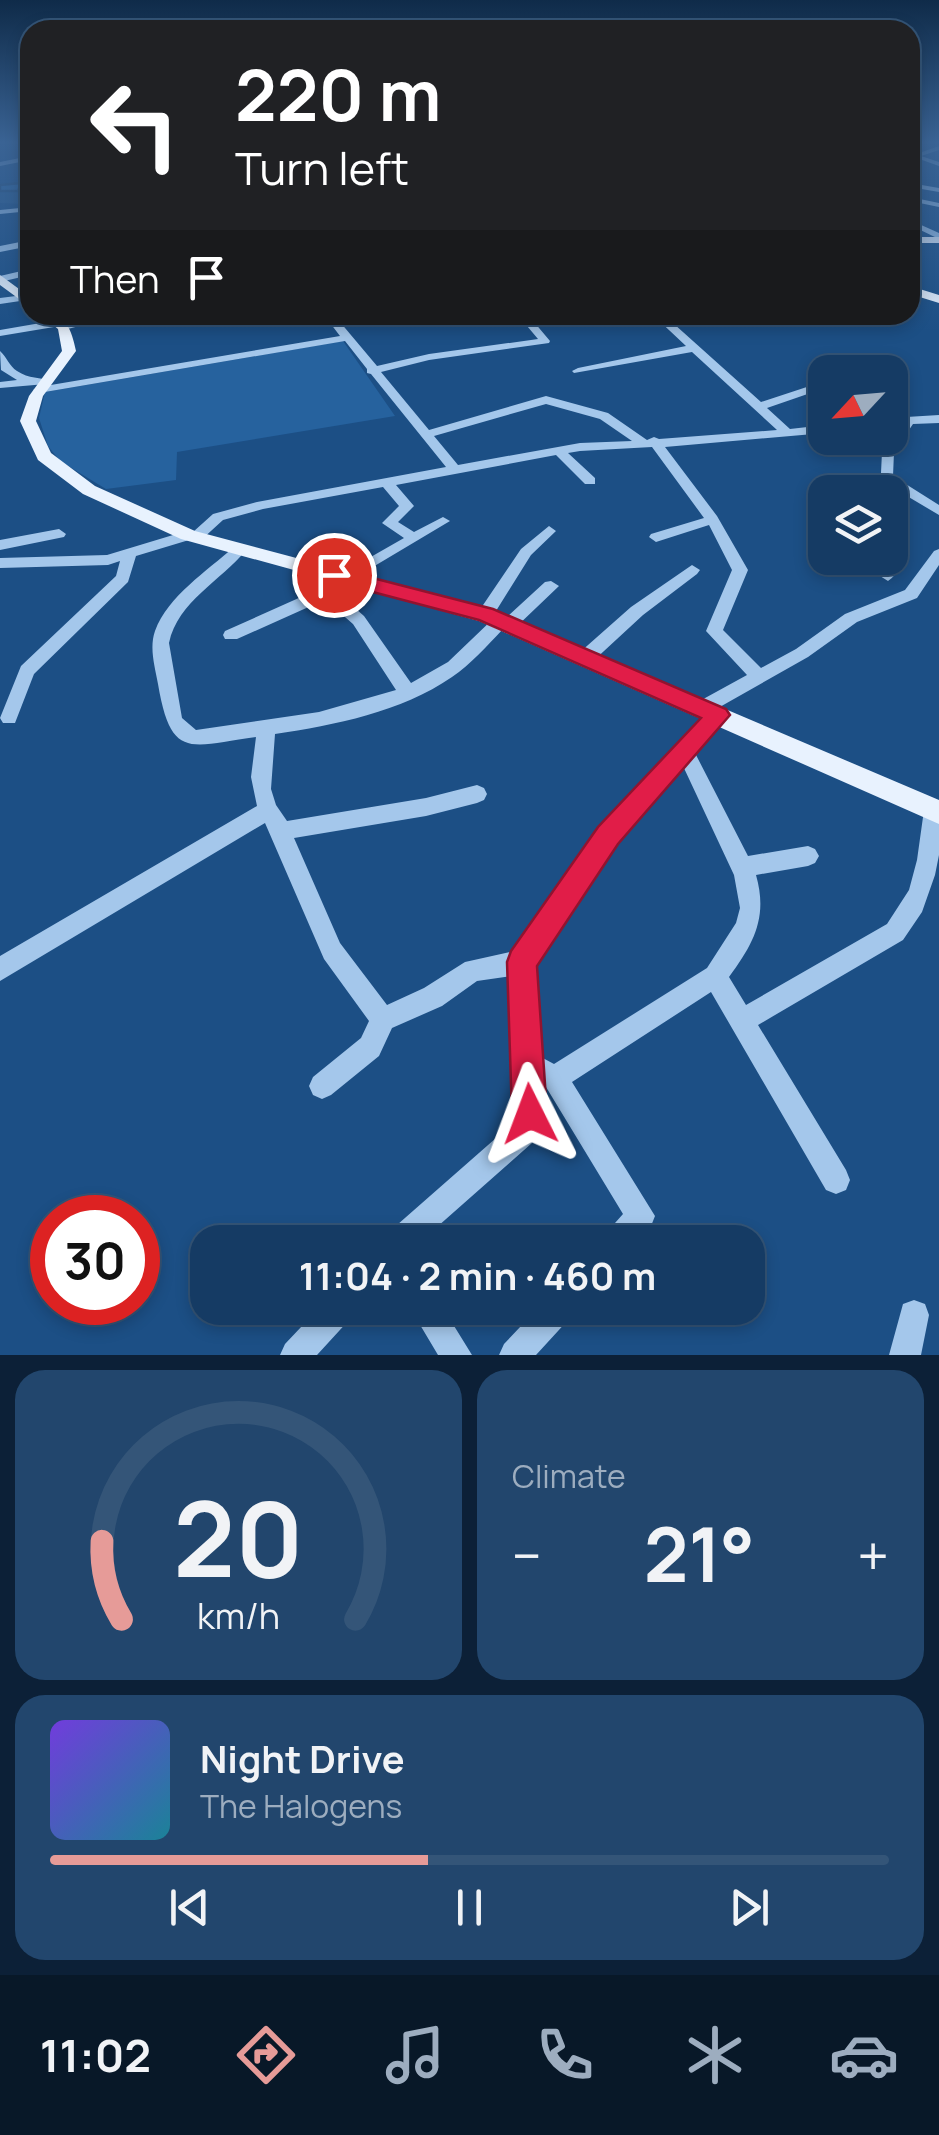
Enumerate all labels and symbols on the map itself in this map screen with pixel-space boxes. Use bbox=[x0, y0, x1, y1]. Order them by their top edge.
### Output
north arrow bbox=[808, 355, 908, 455]
pin bbox=[292, 533, 377, 618]
position arrow bbox=[478, 1062, 582, 1166]
speed limit sign: 30 bbox=[30, 1195, 160, 1325]

